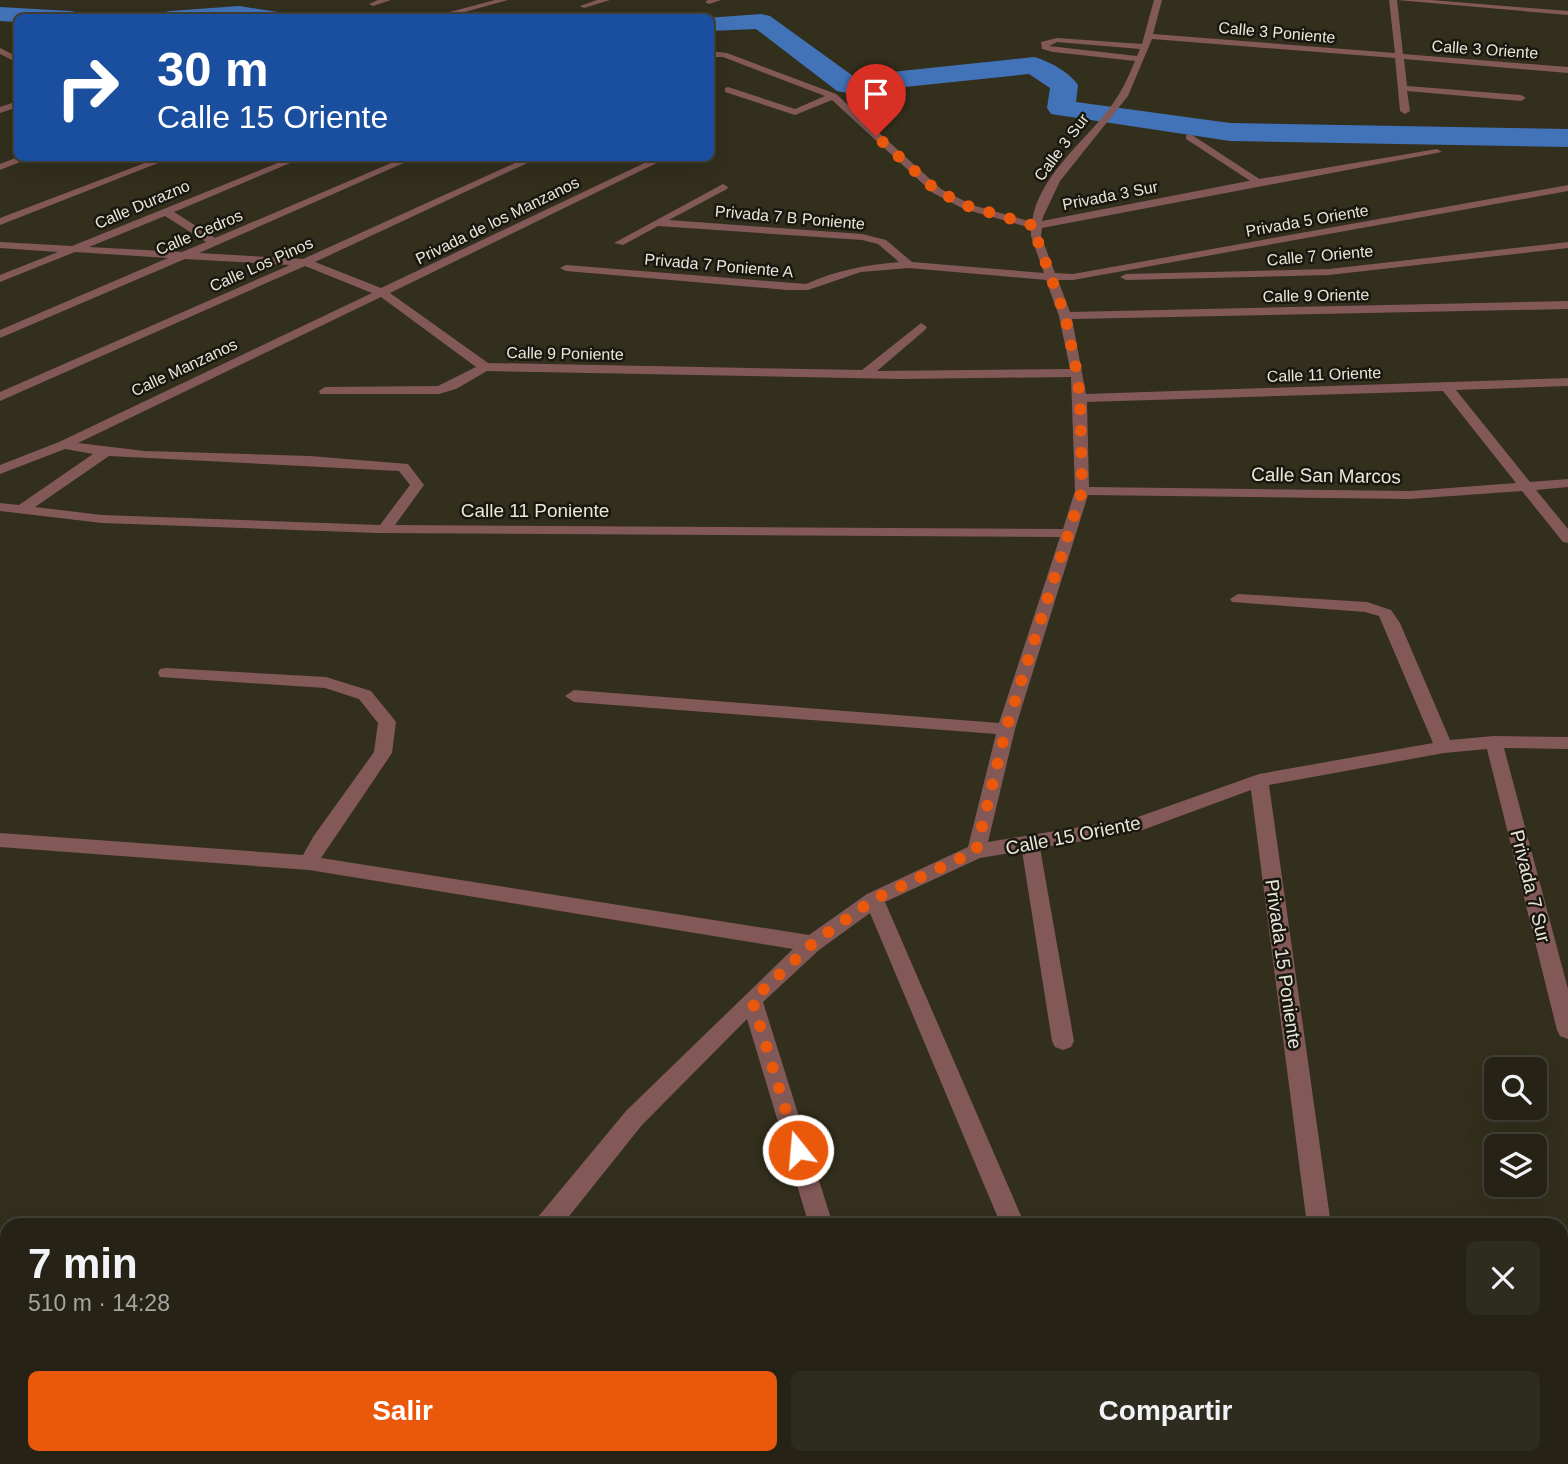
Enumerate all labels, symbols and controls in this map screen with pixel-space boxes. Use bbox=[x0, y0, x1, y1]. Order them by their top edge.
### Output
street label: Calle 3 Poniente bbox=[1218, 19, 1336, 46]
street label: Calle 3 Oriente bbox=[1431, 37, 1539, 62]
icon: right bbox=[42, 42, 133, 133]
text: 30 m bbox=[157, 42, 269, 96]
pin bbox=[846, 64, 906, 136]
icon: arrive bbox=[857, 75, 895, 113]
text: Calle 15 Oriente bbox=[157, 99, 388, 135]
street label: Calle 3 Sur bbox=[1031, 110, 1092, 184]
street label: Privada de los Manzanos bbox=[413, 173, 582, 267]
street label: Calle Durazno bbox=[92, 177, 192, 232]
street label: Privada 3 Sur bbox=[1061, 178, 1160, 213]
street label: Privada 5 Oriente bbox=[1244, 201, 1370, 240]
street label: Privada 7 B Poniente bbox=[714, 202, 866, 233]
street label: Calle Cedros bbox=[153, 207, 245, 258]
street label: Calle Los Pinos bbox=[207, 234, 315, 295]
street label: Calle 7 Oriente bbox=[1266, 242, 1374, 269]
street label: Privada 7 Poniente A bbox=[644, 251, 794, 281]
street label: Calle 9 Oriente bbox=[1263, 286, 1370, 305]
street label: Calle Manzanos bbox=[129, 336, 240, 399]
street label: Calle 9 Poniente bbox=[506, 344, 624, 363]
street label: Calle 11 Oriente bbox=[1267, 364, 1382, 385]
street label: Calle San Marcos bbox=[1251, 464, 1401, 487]
street label: Calle 11 Poniente bbox=[461, 500, 609, 521]
street label: Calle 15 Oriente bbox=[1004, 812, 1142, 859]
street label: Privada 7 Sur bbox=[1506, 828, 1555, 945]
street label: Privada 15 Poniente bbox=[1261, 878, 1306, 1050]
map controls bbox=[1484, 1057, 1547, 1197]
button: search bbox=[1484, 1057, 1547, 1120]
position arrow bbox=[761, 1113, 835, 1187]
button: layers bbox=[1484, 1134, 1547, 1197]
text: 7 min bbox=[28, 1240, 138, 1287]
button: close bbox=[1466, 1241, 1540, 1315]
text: 510 m · 14:28 bbox=[28, 1290, 170, 1316]
button: Salir bbox=[28, 1371, 777, 1451]
button: Compartir bbox=[791, 1371, 1540, 1451]

